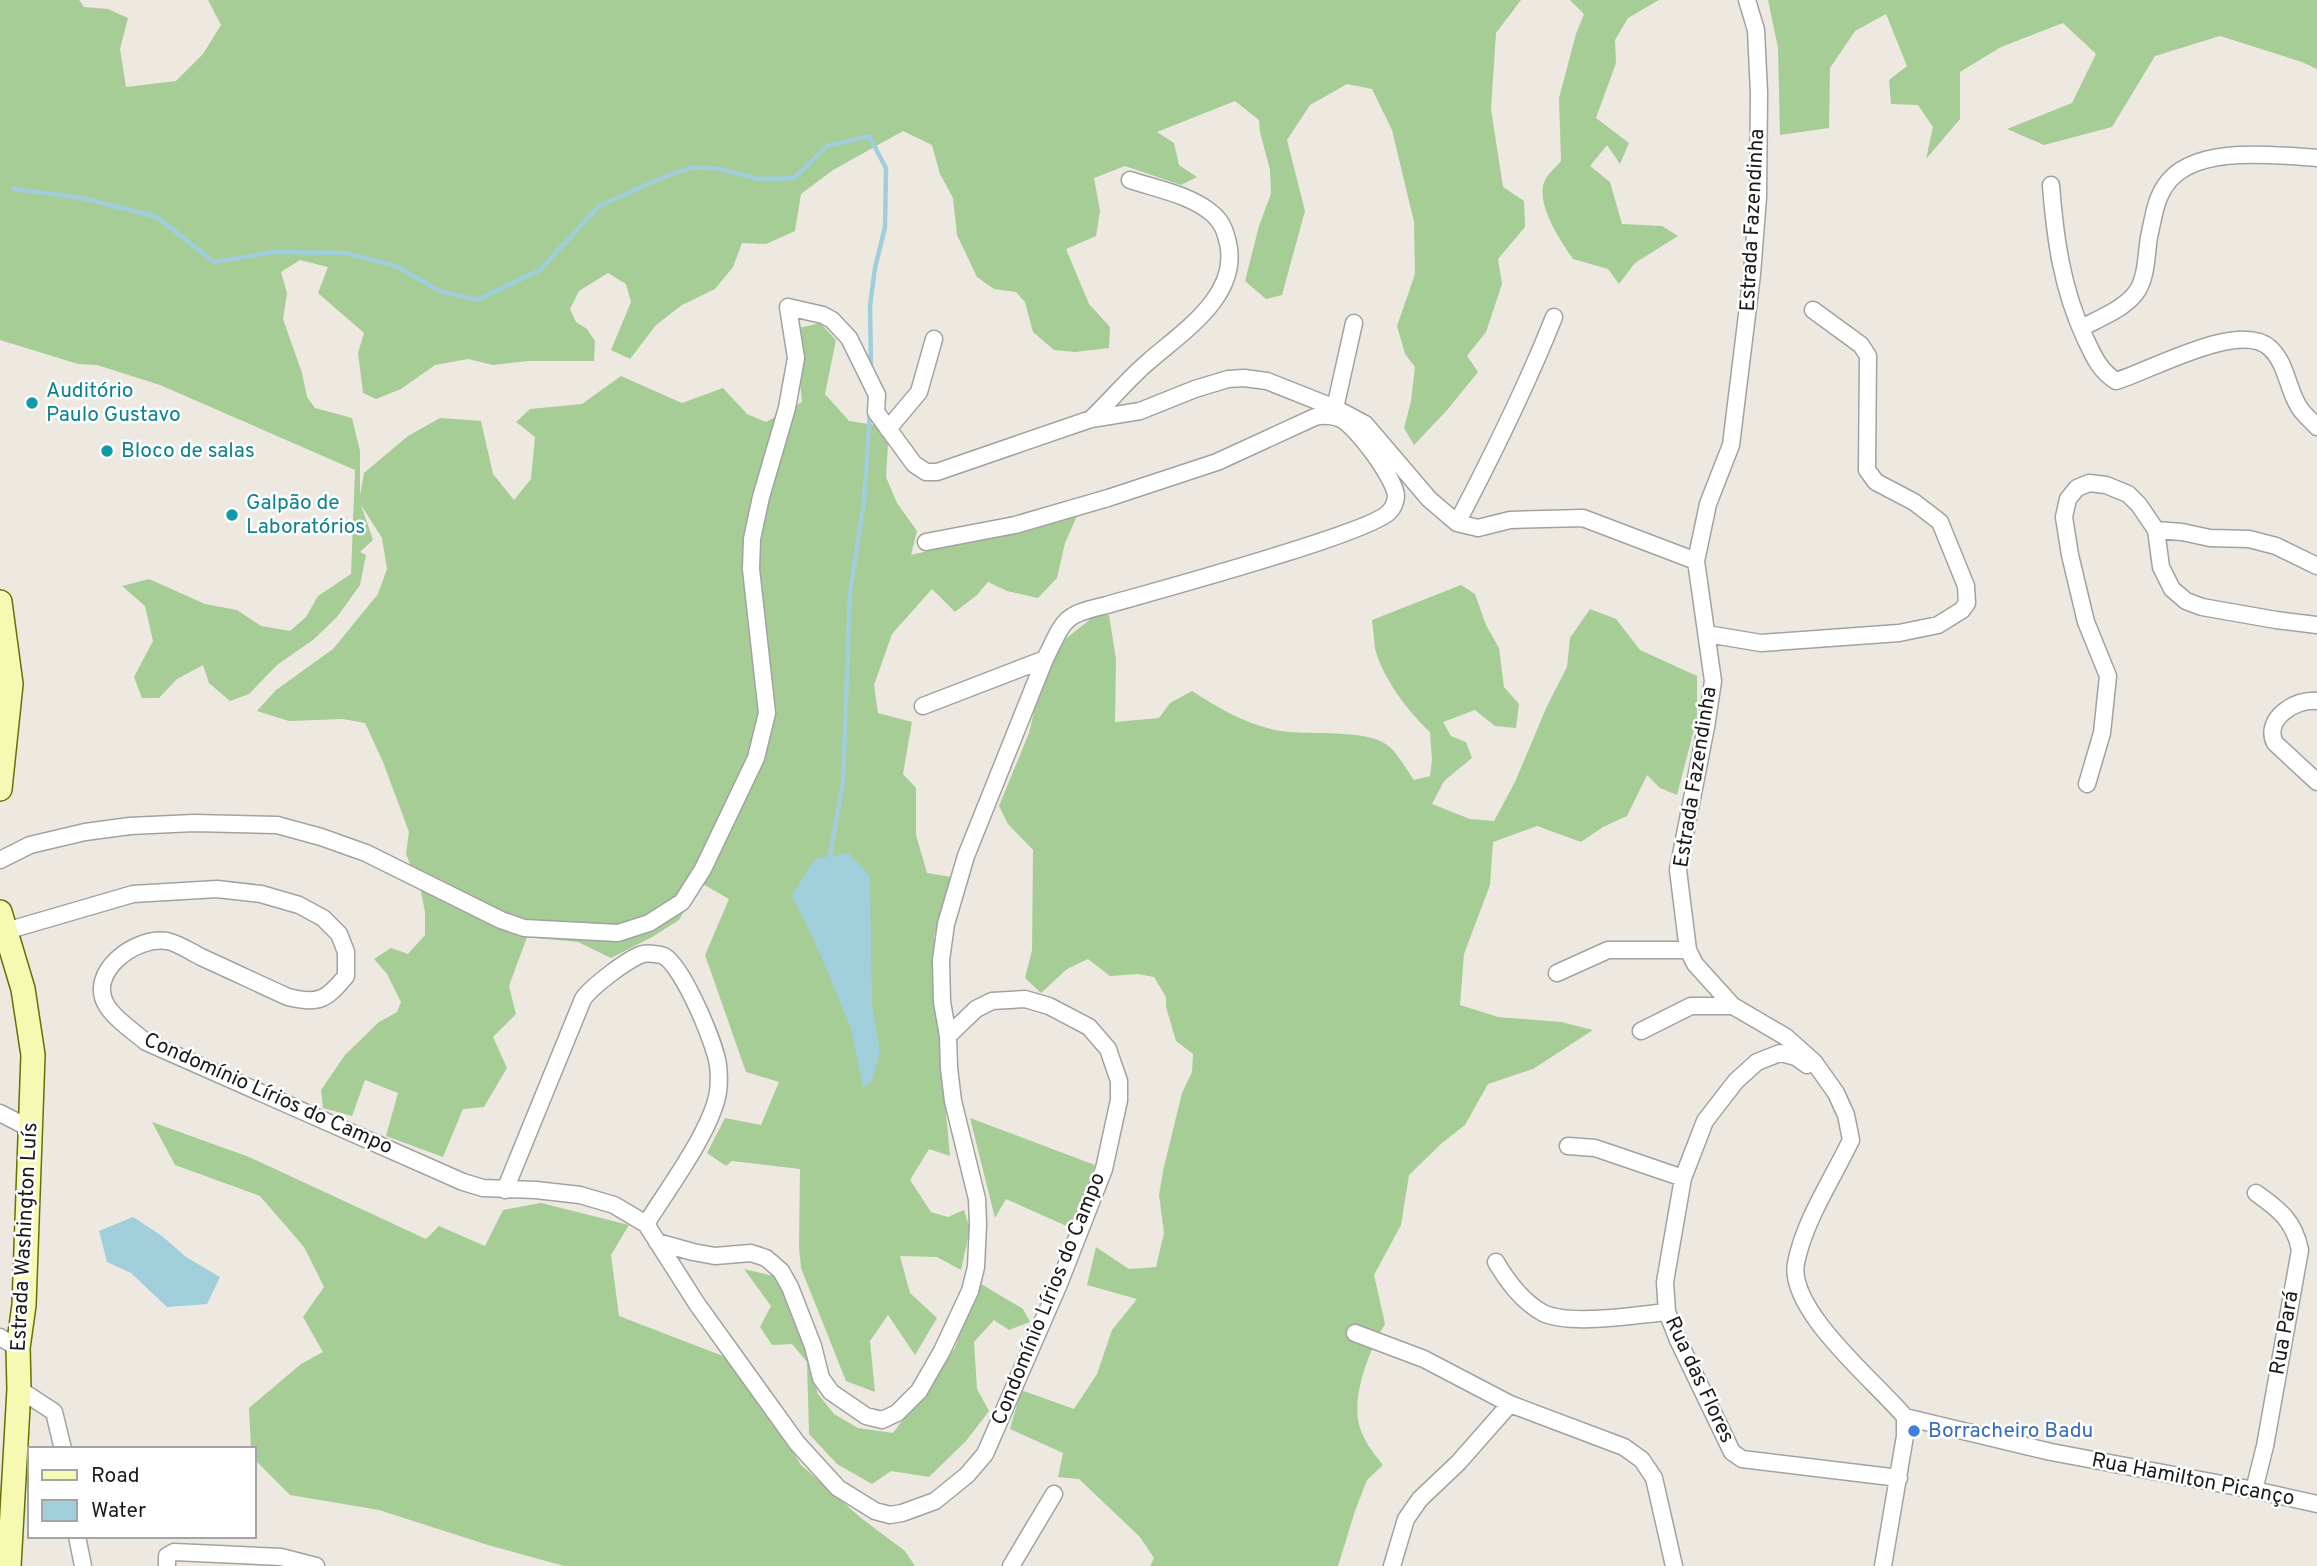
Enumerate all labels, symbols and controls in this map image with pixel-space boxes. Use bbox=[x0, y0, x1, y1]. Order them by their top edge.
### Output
street label: Estrada Fazendinha bbox=[1735, 128, 1771, 312]
place label: Auditório Paulo Gustavo bbox=[46, 378, 181, 429]
marker: Auditório Paulo Gustavo bbox=[24, 395, 40, 411]
place label: Bloco de salas bbox=[121, 438, 255, 465]
marker: Bloco de salas bbox=[99, 443, 115, 459]
place label: Galpão de Laboratórios bbox=[246, 490, 365, 541]
marker: Galpão de Laboratórios bbox=[224, 507, 240, 523]
street label: Estrada Fazendinha bbox=[1668, 685, 1724, 869]
street label: Condomínio Lírios do Campo bbox=[139, 1027, 397, 1161]
street label: Estrada Washington Luís bbox=[6, 1122, 44, 1352]
street label: Condomínio Lírios do Campo bbox=[986, 1169, 1112, 1429]
street label: Rua Pará bbox=[2264, 1289, 2306, 1377]
street label: Rua das Flores bbox=[1658, 1312, 1740, 1448]
place label: Borracheiro Badu bbox=[1928, 1418, 2093, 1445]
marker: Borracheiro Badu bbox=[1906, 1423, 1922, 1439]
legend bbox=[28, 1447, 256, 1538]
street label: Rua Hamilton Picanço bbox=[2089, 1447, 2297, 1513]
text: Road bbox=[91, 1463, 140, 1490]
text: Water bbox=[91, 1498, 146, 1525]

